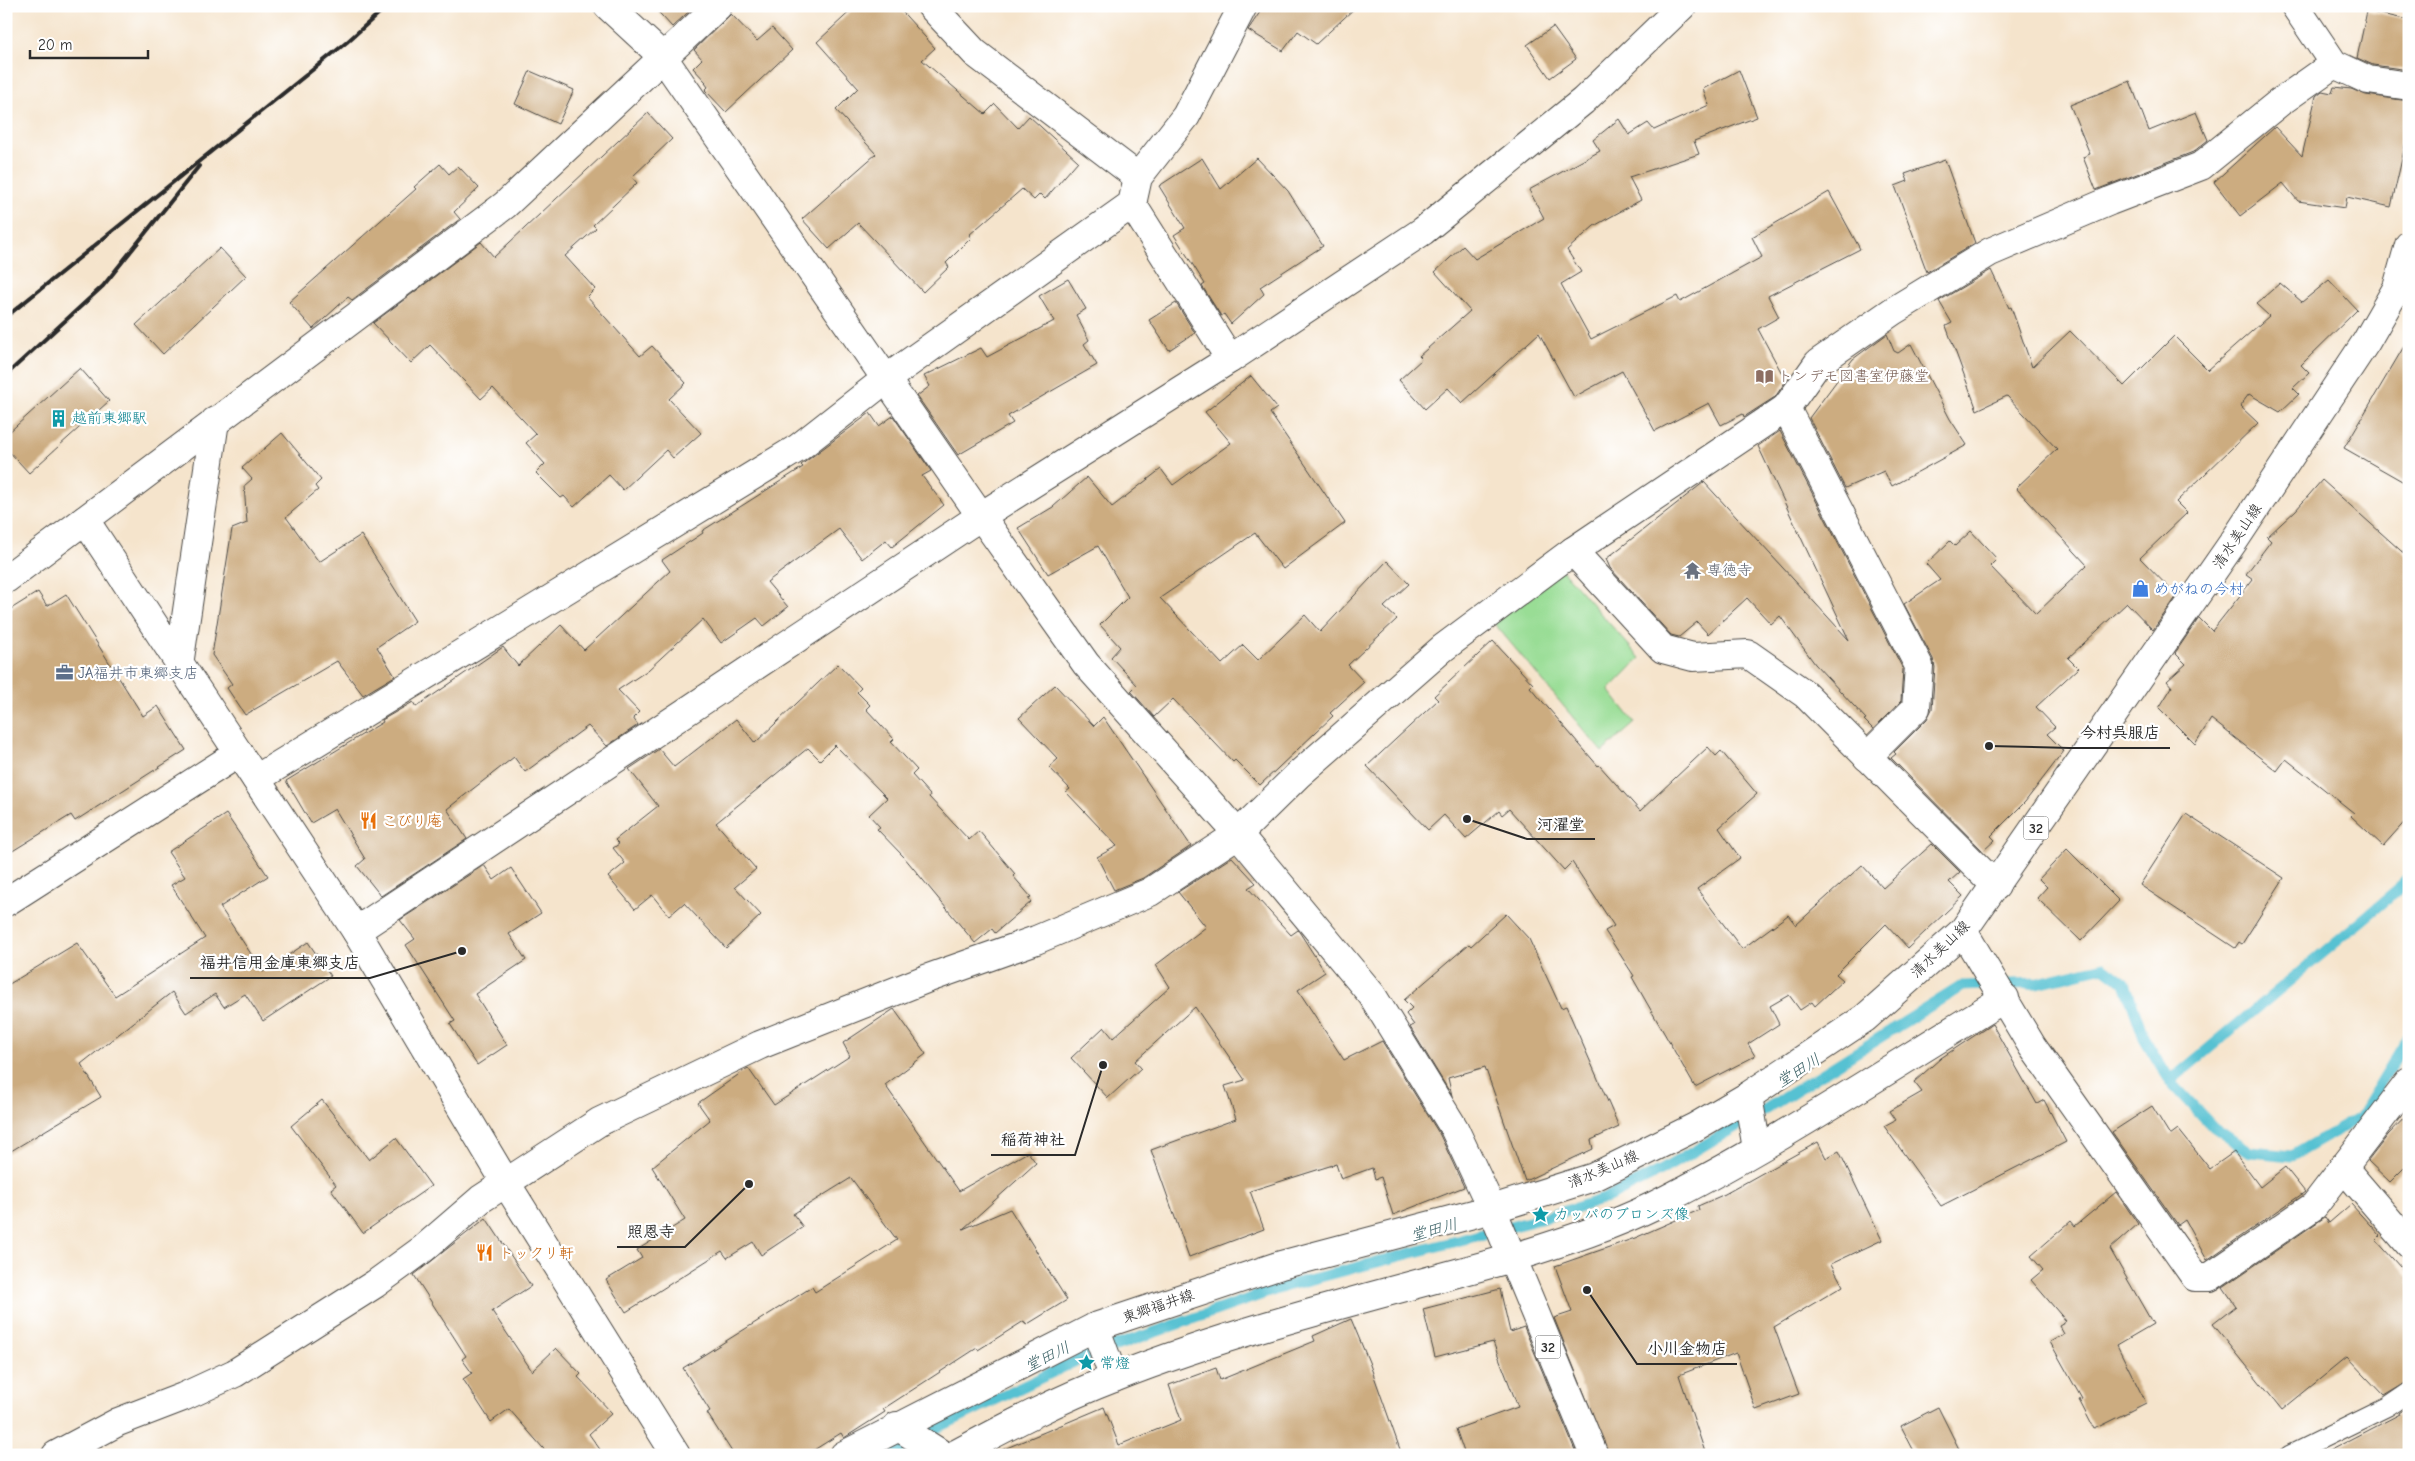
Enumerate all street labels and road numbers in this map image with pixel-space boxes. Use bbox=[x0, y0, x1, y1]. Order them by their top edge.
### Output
street label: 清水美山線 bbox=[2209, 500, 2265, 572]
road number: 32 bbox=[2024, 816, 2048, 840]
street label: 清水美山線 bbox=[1907, 916, 1973, 982]
street label: 清水美山線 bbox=[1565, 1146, 1641, 1192]
street label: 東郷福井線 bbox=[1120, 1285, 1196, 1327]
road number: 32 bbox=[1536, 1335, 1560, 1358]

